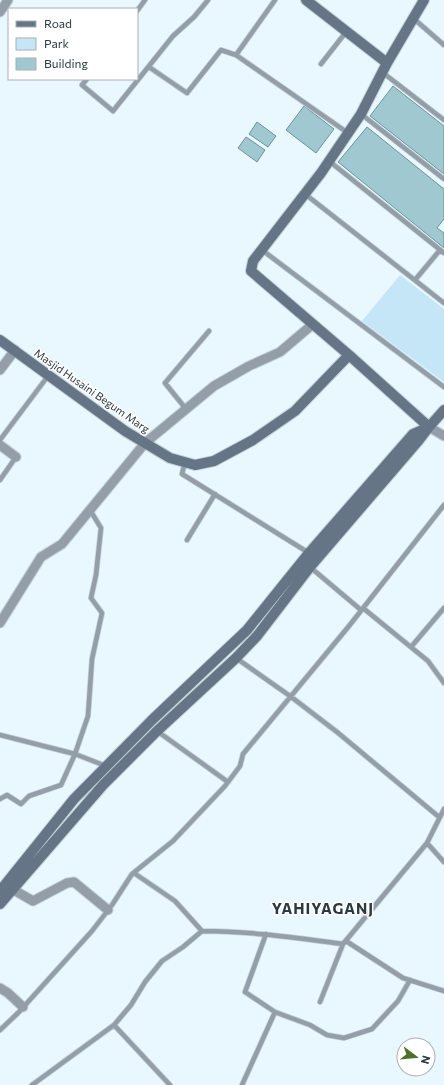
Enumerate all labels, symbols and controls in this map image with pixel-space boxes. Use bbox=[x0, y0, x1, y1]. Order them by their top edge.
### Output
legend bbox=[8, 8, 138, 80]
text: Road bbox=[44, 16, 72, 30]
text: Park bbox=[44, 36, 70, 50]
text: Building bbox=[44, 56, 88, 70]
street label: Masjid Husaini Begum Marg bbox=[32, 346, 152, 435]
district label: YAHIYAGANJ bbox=[272, 899, 374, 917]
north arrow bbox=[396, 1037, 436, 1077]
text: N bbox=[419, 1054, 433, 1066]

